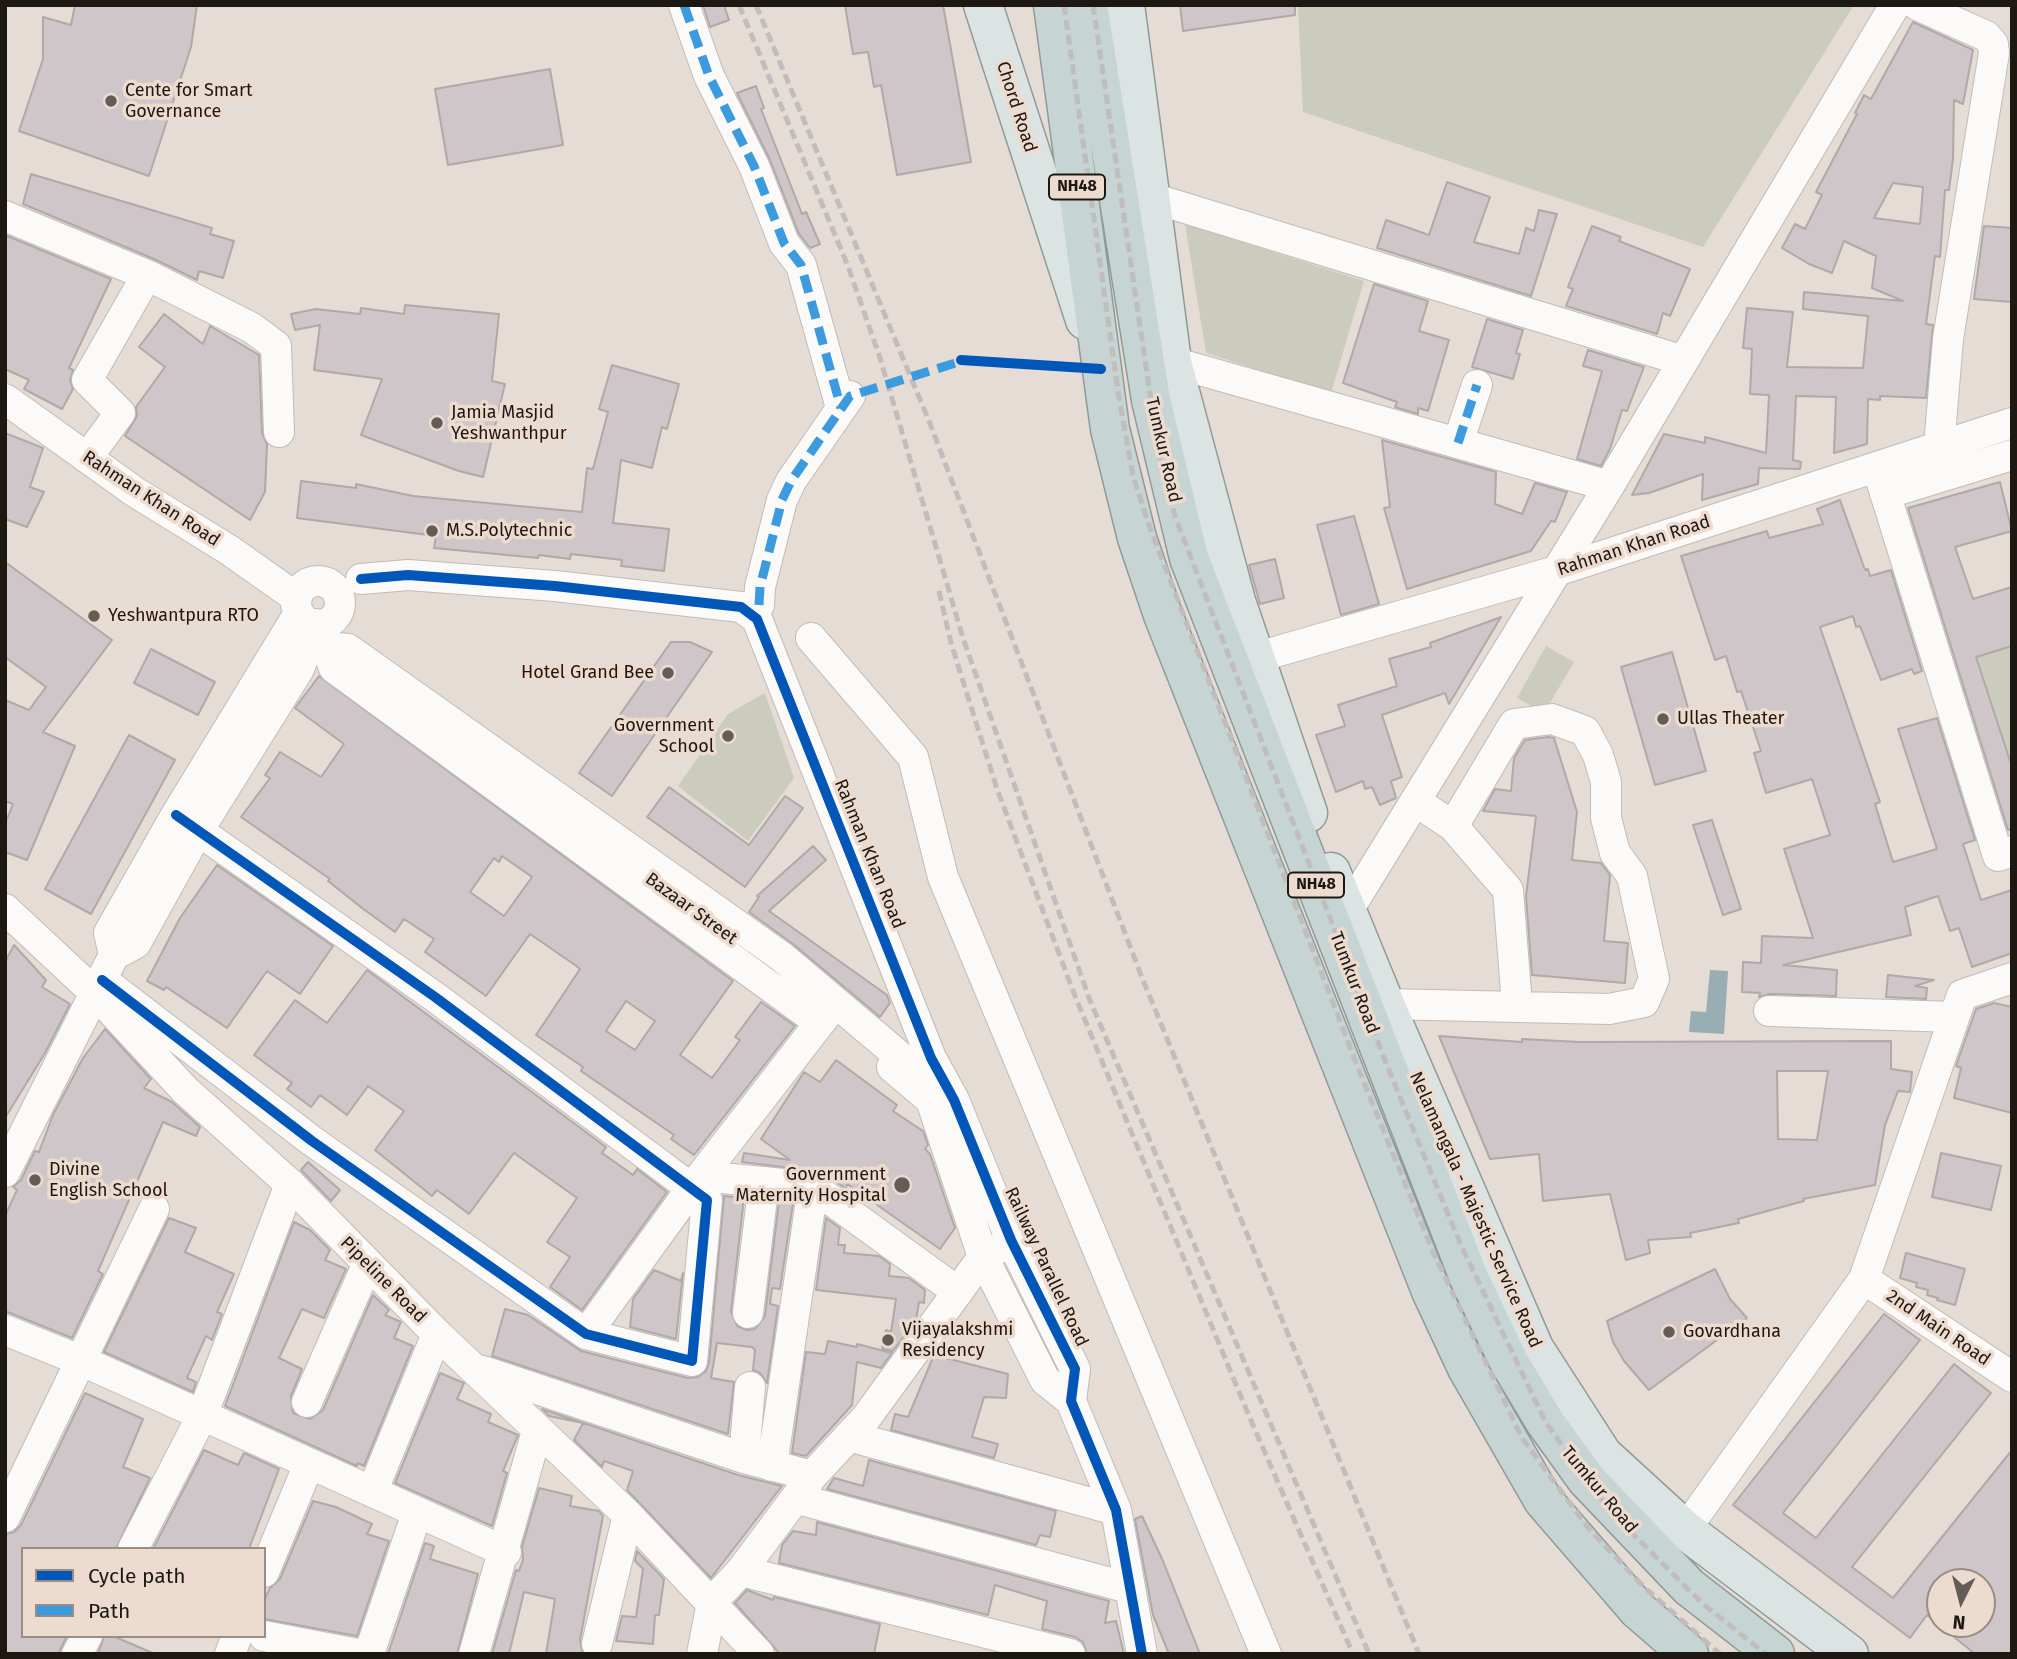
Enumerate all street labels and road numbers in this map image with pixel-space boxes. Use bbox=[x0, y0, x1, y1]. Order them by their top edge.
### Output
street label: Chord Road bbox=[991, 59, 1041, 155]
road number: NH48 bbox=[1049, 174, 1105, 200]
street label: Tumkur Road bbox=[1140, 395, 1186, 505]
street label: Rahman Khan Road bbox=[78, 447, 224, 551]
street label: Rahman Khan Road bbox=[1555, 511, 1713, 581]
street label: Rahman Khan Road bbox=[829, 776, 909, 932]
street label: Bazaar Street bbox=[641, 868, 741, 950]
road number: NH48 bbox=[1288, 872, 1344, 898]
street label: Tumkur Road bbox=[1325, 929, 1383, 1037]
street label: Nelamangala - Majestic Service Road bbox=[1404, 1069, 1546, 1351]
street label: Railway Parallel Road bbox=[1000, 1184, 1092, 1350]
street label: Pipeline Road bbox=[335, 1232, 431, 1328]
street label: 2nd Main Road bbox=[1882, 1285, 1994, 1371]
street label: Tumkur Road bbox=[1556, 1442, 1642, 1538]

